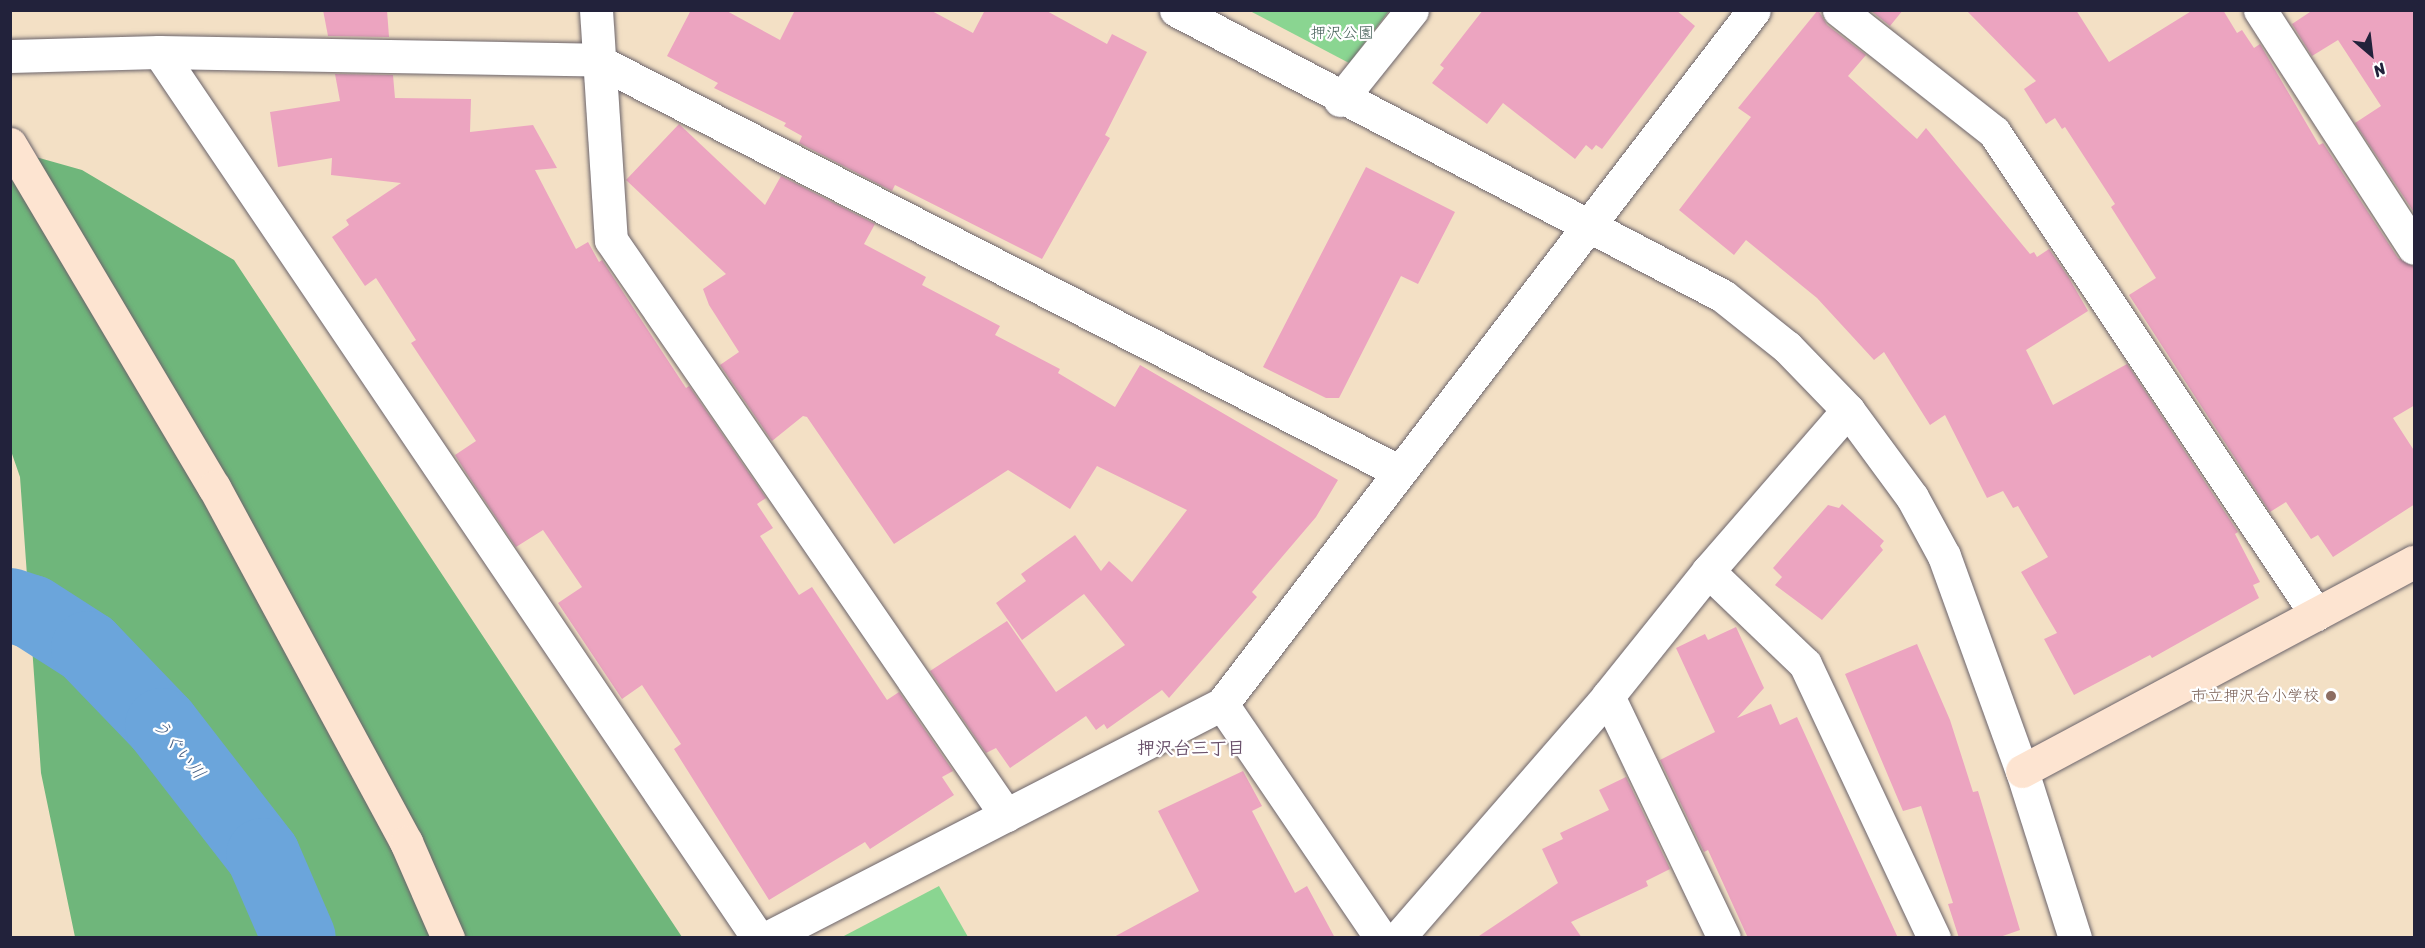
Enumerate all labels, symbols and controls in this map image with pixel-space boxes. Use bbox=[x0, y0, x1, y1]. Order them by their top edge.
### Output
park label: 押沢公園 bbox=[1310, 23, 1374, 43]
north arrow bbox=[2341, 24, 2401, 84]
text: N bbox=[2368, 55, 2391, 86]
place label: 市立押沢台小学校 bbox=[2191, 686, 2319, 706]
marker: 市立押沢台小学校 bbox=[2324, 689, 2338, 703]
water label: うぐい川 bbox=[148, 714, 210, 784]
district label: 押沢台三丁目 bbox=[1137, 737, 1245, 759]

